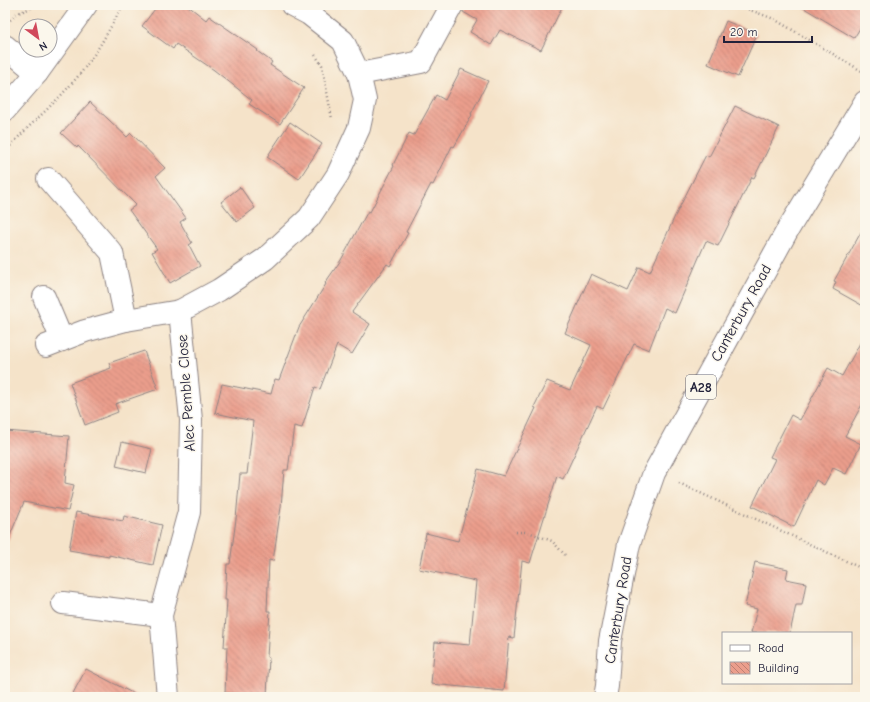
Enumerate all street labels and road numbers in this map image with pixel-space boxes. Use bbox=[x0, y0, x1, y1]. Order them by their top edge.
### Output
street label: Canterbury Road bbox=[707, 261, 775, 365]
street label: Alec Pemble Close bbox=[173, 333, 199, 452]
road number: A28 bbox=[686, 375, 716, 399]
street label: Canterbury Road bbox=[601, 555, 635, 665]

